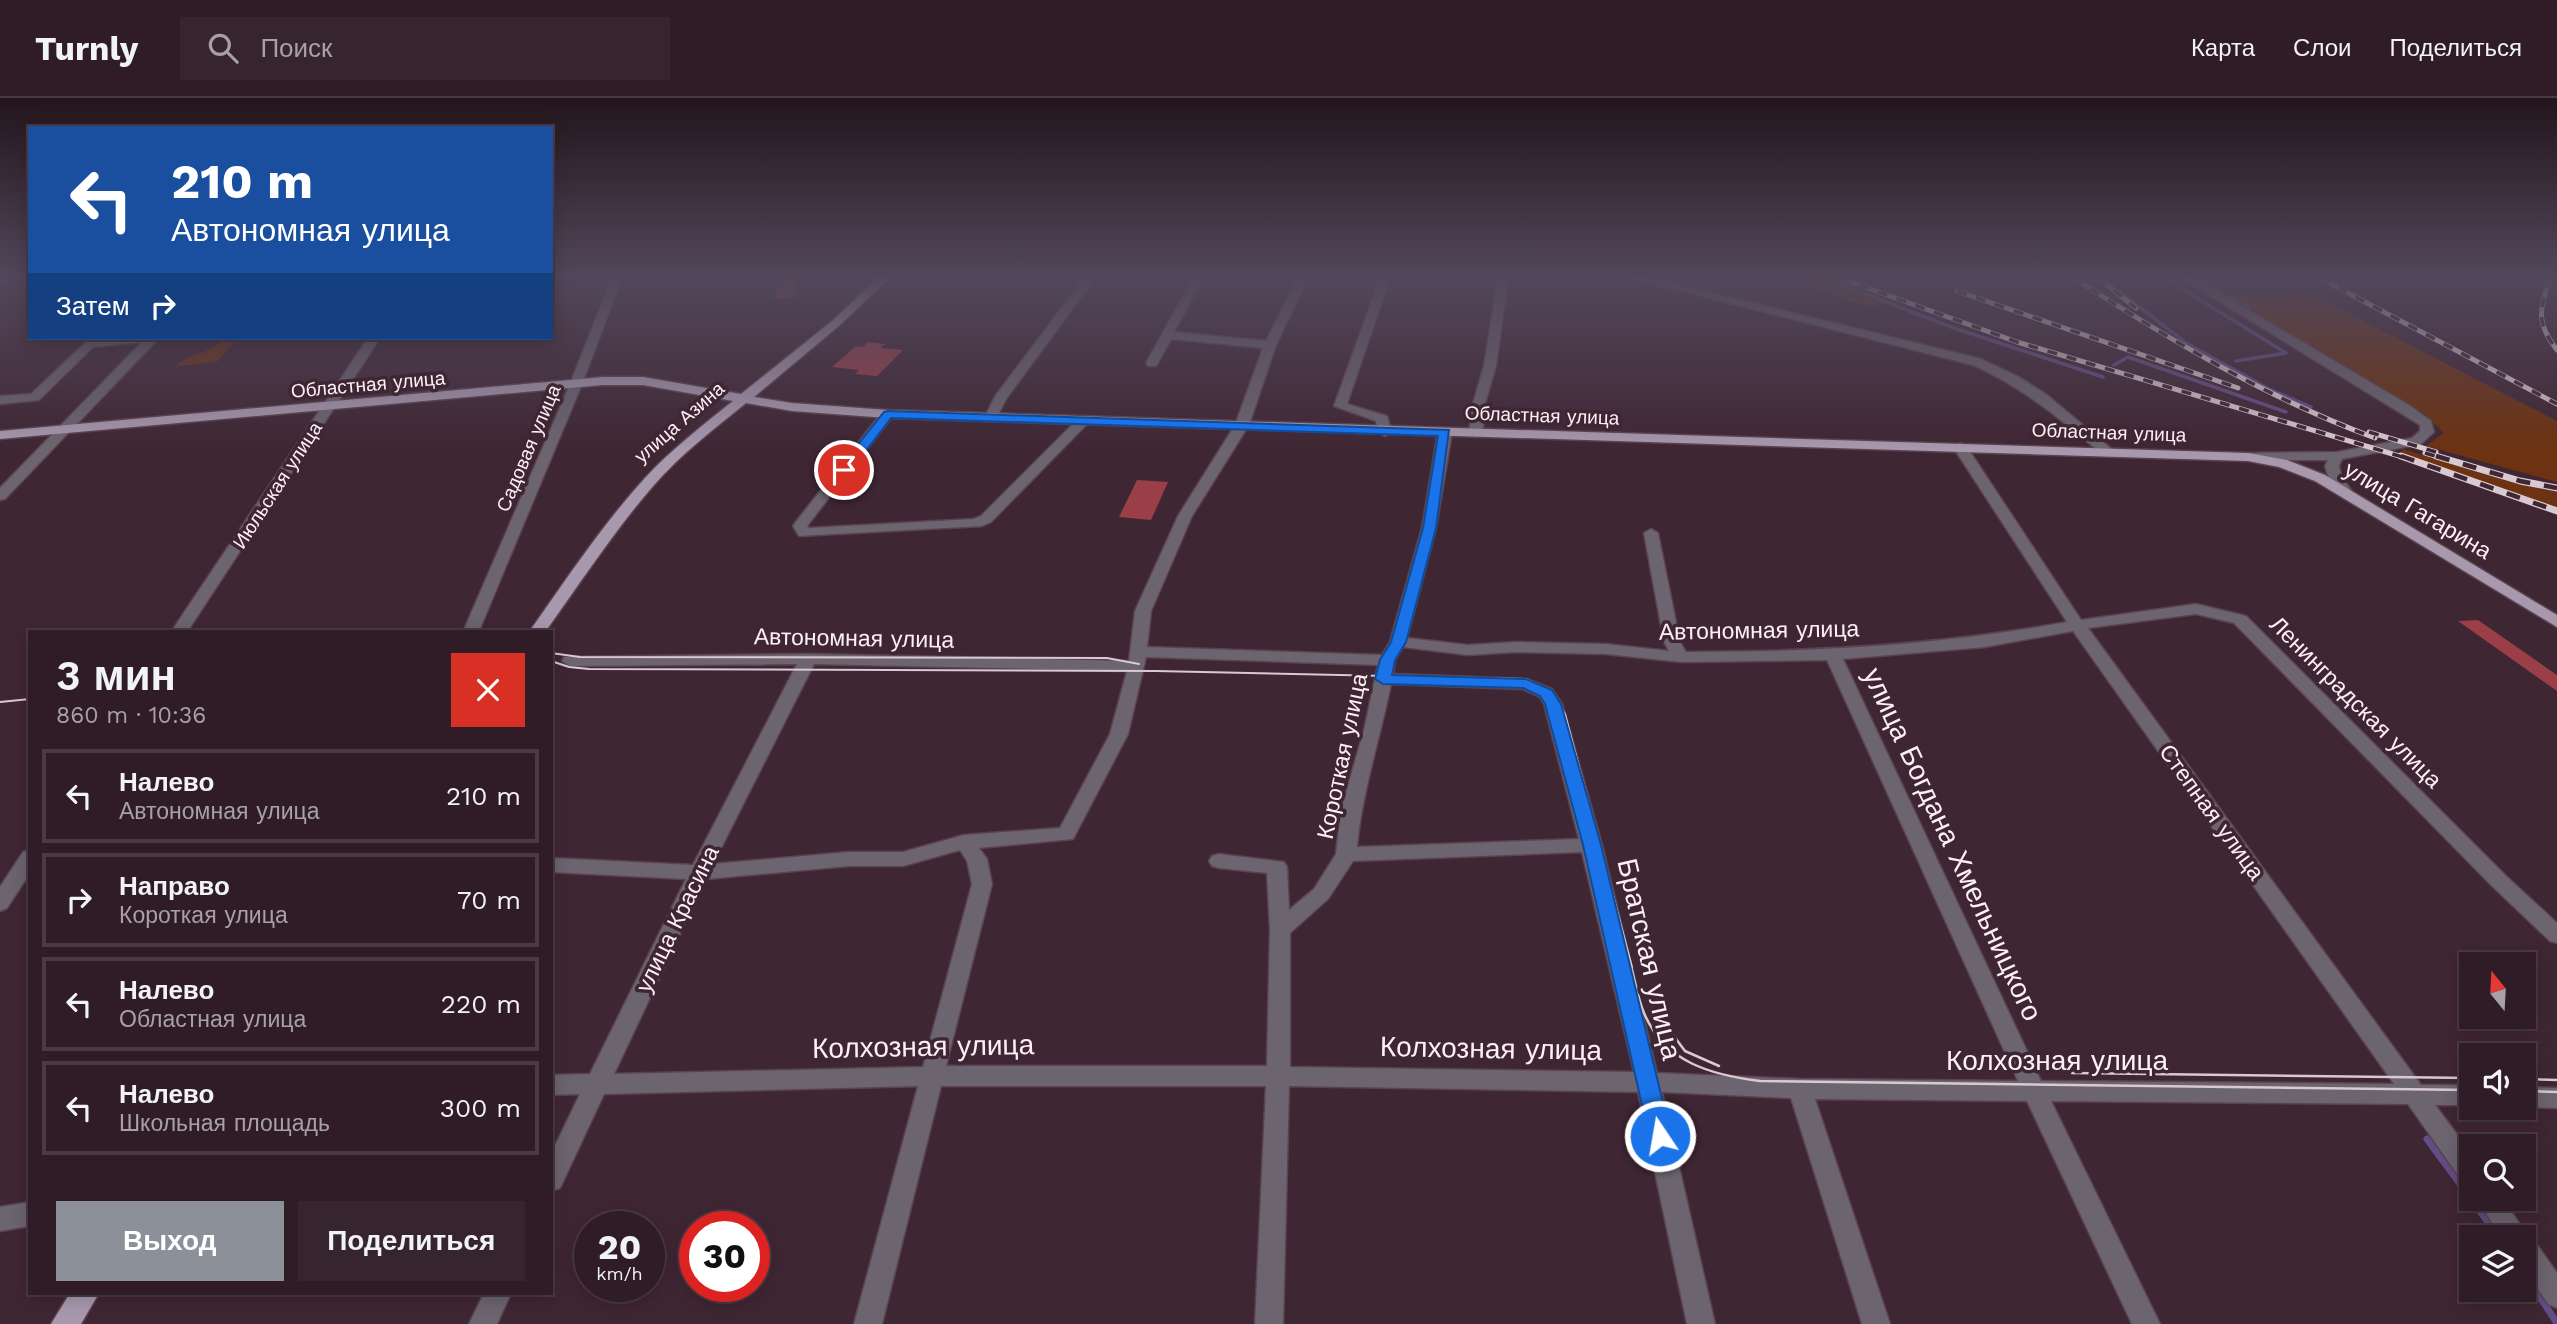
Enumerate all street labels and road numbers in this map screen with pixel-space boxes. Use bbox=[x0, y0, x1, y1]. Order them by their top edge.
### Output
street label: Областная улица bbox=[290, 366, 447, 403]
street label: улица Азина bbox=[630, 377, 729, 468]
street label: Садовая улица bbox=[491, 381, 566, 515]
street label: Областная улица bbox=[1464, 401, 1620, 430]
street label: Июльская улица bbox=[228, 417, 327, 553]
street label: Областная улица bbox=[2031, 418, 2187, 447]
street label: улица Гагарина bbox=[2339, 456, 2496, 565]
street label: Ленинградская улица bbox=[2264, 611, 2447, 794]
street label: Автономная улица bbox=[1659, 615, 1860, 646]
street label: Автономная улица bbox=[754, 623, 955, 654]
street label: улица Богдана Хмельницкого bbox=[1856, 662, 2049, 1026]
street label: Короткая улица bbox=[1312, 671, 1373, 841]
street label: Степная улица bbox=[2153, 739, 2270, 886]
street label: улица Красина bbox=[630, 841, 725, 997]
street label: Братская улица bbox=[1610, 855, 1689, 1063]
street label: Колхозная улица bbox=[812, 1028, 1035, 1065]
street label: Колхозная улица bbox=[1380, 1030, 1603, 1067]
street label: Колхозная улица bbox=[1946, 1044, 2168, 1077]

